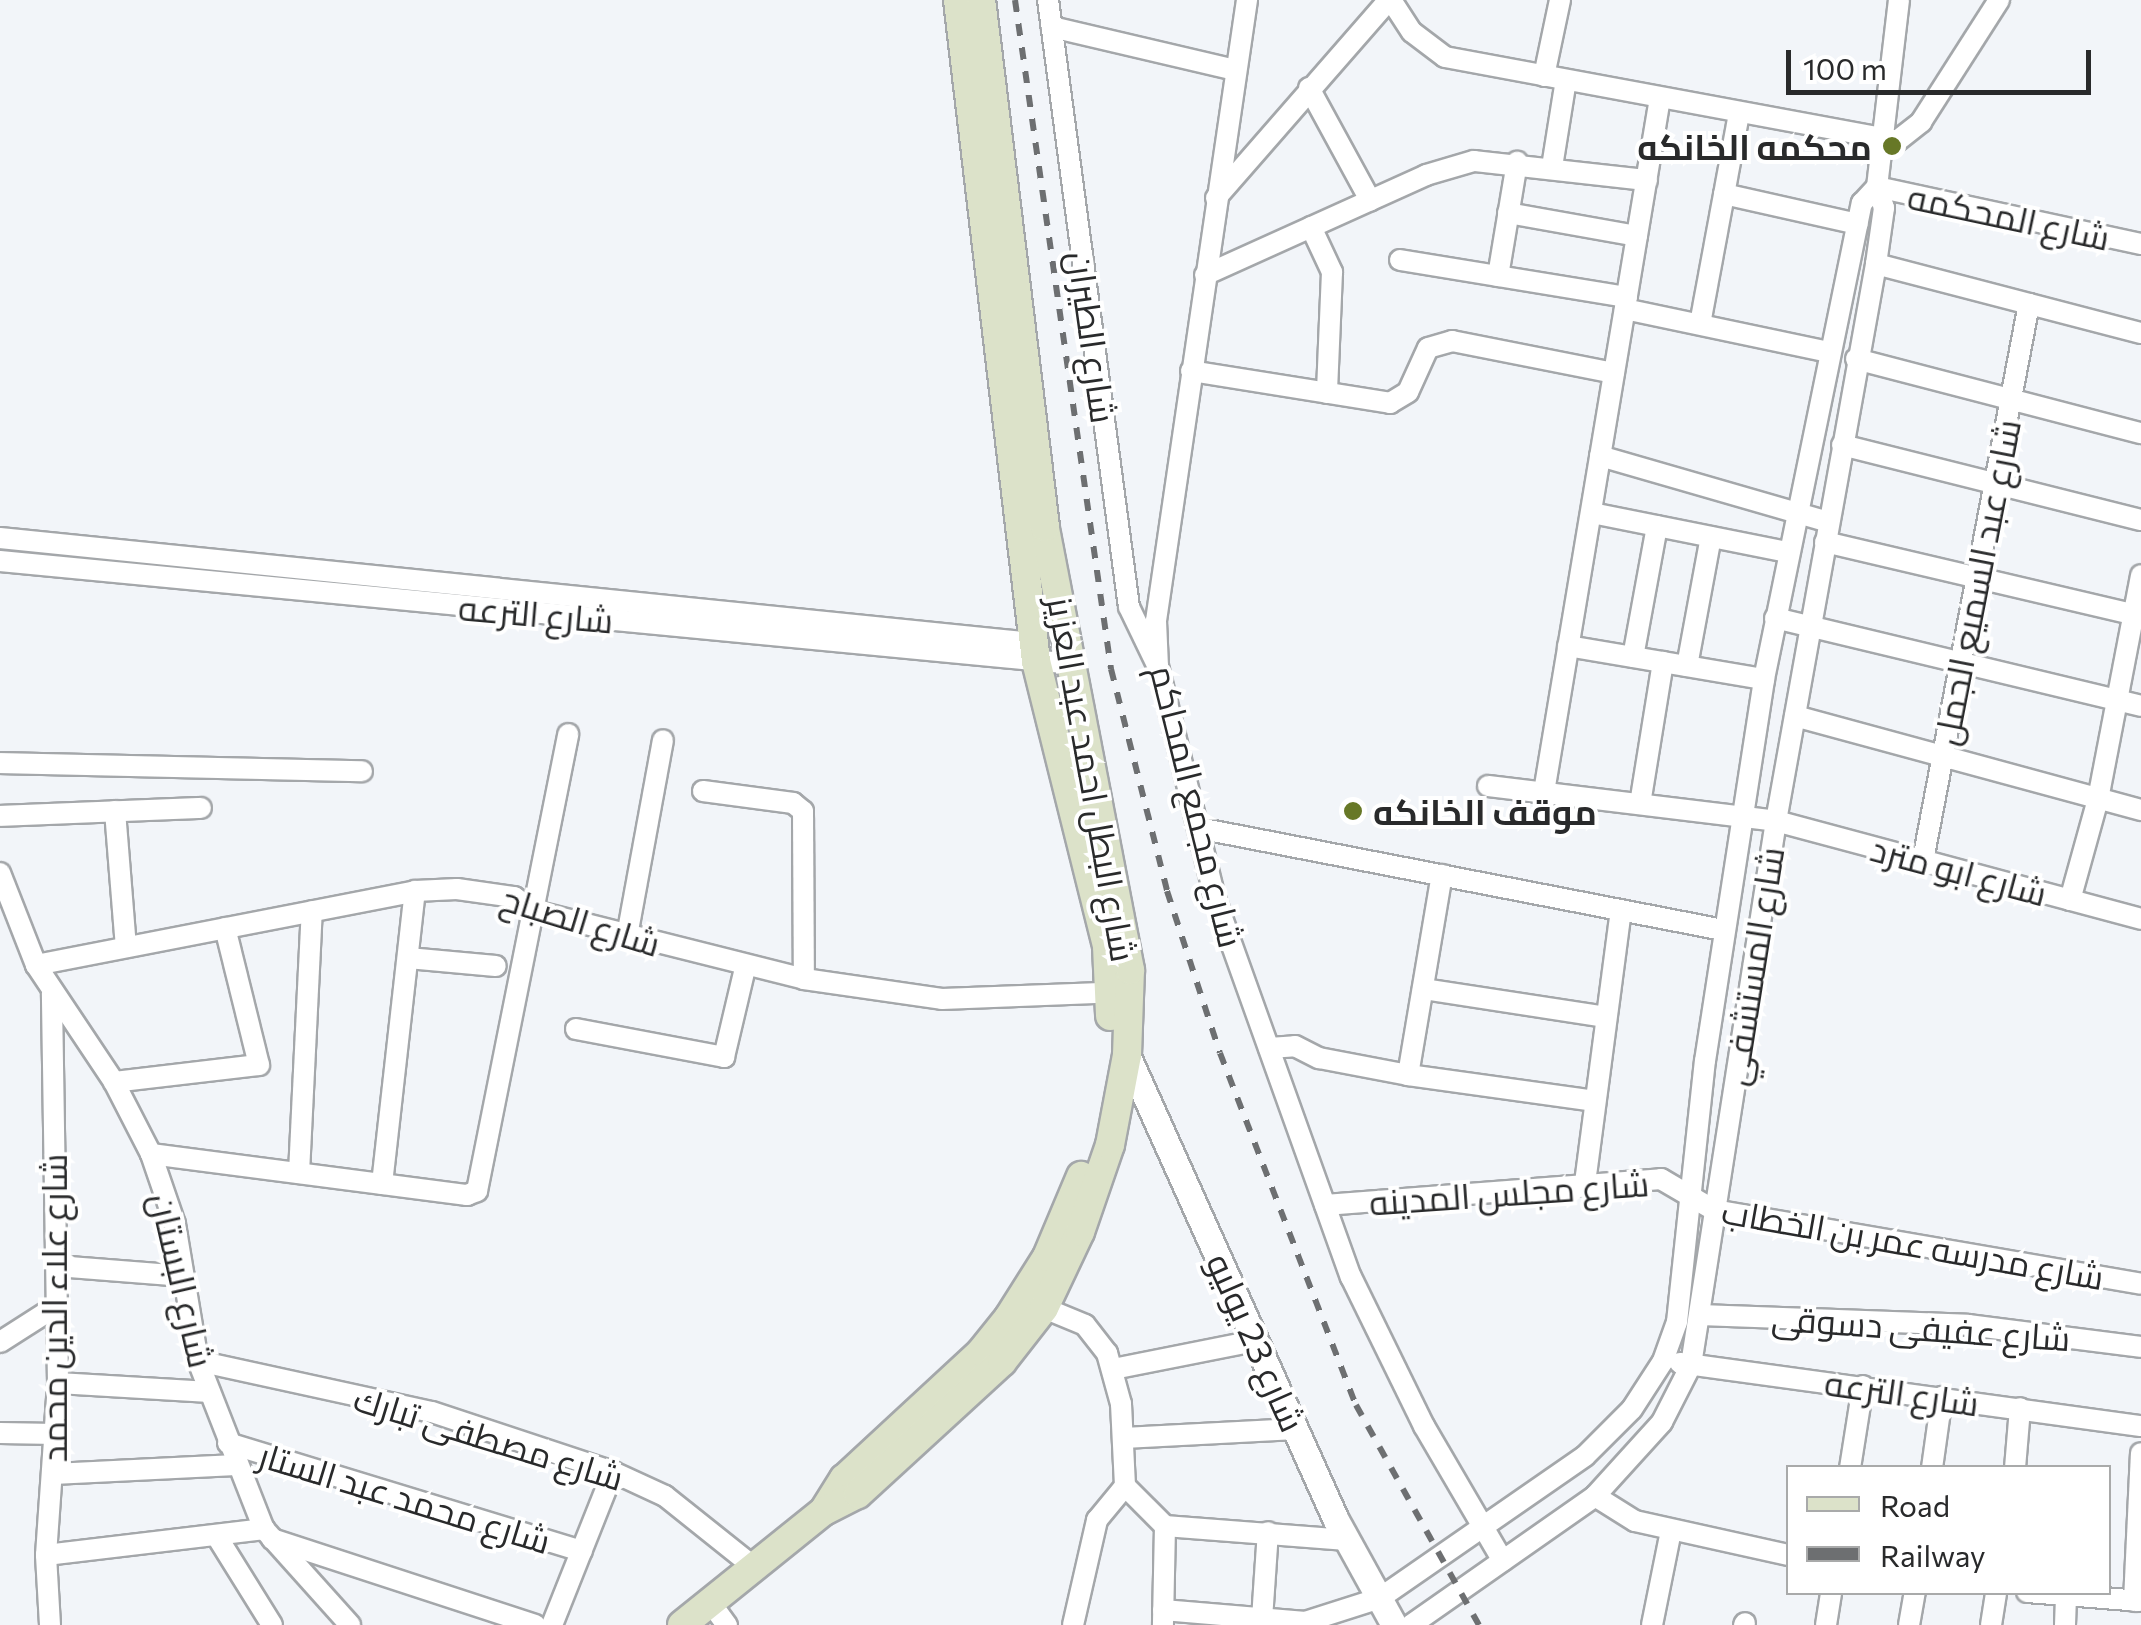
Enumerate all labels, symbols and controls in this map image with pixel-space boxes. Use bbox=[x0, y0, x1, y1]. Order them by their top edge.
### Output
scale bar bbox=[1791, 30, 2096, 92]
text: 100 m bbox=[1803, 49, 1887, 86]
place label: محكمه الخانكه bbox=[1637, 125, 1872, 167]
marker: محكمه الخانكه bbox=[1881, 135, 1903, 157]
street label: شارع المحكمه bbox=[1904, 174, 2114, 258]
street label: شارع الطيران bbox=[1060, 248, 1126, 426]
street label: شارع عبد السميع الجمل bbox=[1924, 416, 2028, 748]
street label: شارع الترعه bbox=[457, 585, 615, 641]
street label: شارع البطل احمد عبد العزيز bbox=[1040, 593, 1146, 965]
street label: شارع مجمع المحاكم bbox=[1143, 660, 1253, 952]
place label: موقف الخانكه bbox=[1373, 790, 1597, 832]
marker: موقف الخانكه bbox=[1342, 800, 1364, 822]
street label: شارع ابو مترد bbox=[1866, 826, 2052, 914]
street label: شارع المستشفي bbox=[1712, 844, 1792, 1088]
street label: شارع الصباح bbox=[496, 876, 666, 964]
street label: شارع علاء الدين محمد bbox=[32, 1154, 74, 1462]
street label: شارع مجلس المدينه bbox=[1368, 1161, 1650, 1223]
street label: شارع البستان bbox=[143, 1189, 223, 1371]
street label: شارع مدرسه عمر بن الخطاب bbox=[1719, 1189, 2107, 1297]
street label: شارع 23 يوليو bbox=[1199, 1247, 1315, 1437]
street label: شارع عفيفى دسوقى bbox=[1770, 1296, 2072, 1358]
street label: شارع الترعه bbox=[1822, 1360, 1982, 1424]
street label: شارع مصطفى تبارك bbox=[349, 1376, 629, 1498]
street label: شارع محمد عبد الستار bbox=[254, 1433, 556, 1561]
legend bbox=[1786, 1465, 2111, 1595]
text: Road bbox=[1880, 1486, 1950, 1523]
text: Railway bbox=[1880, 1536, 1986, 1573]

